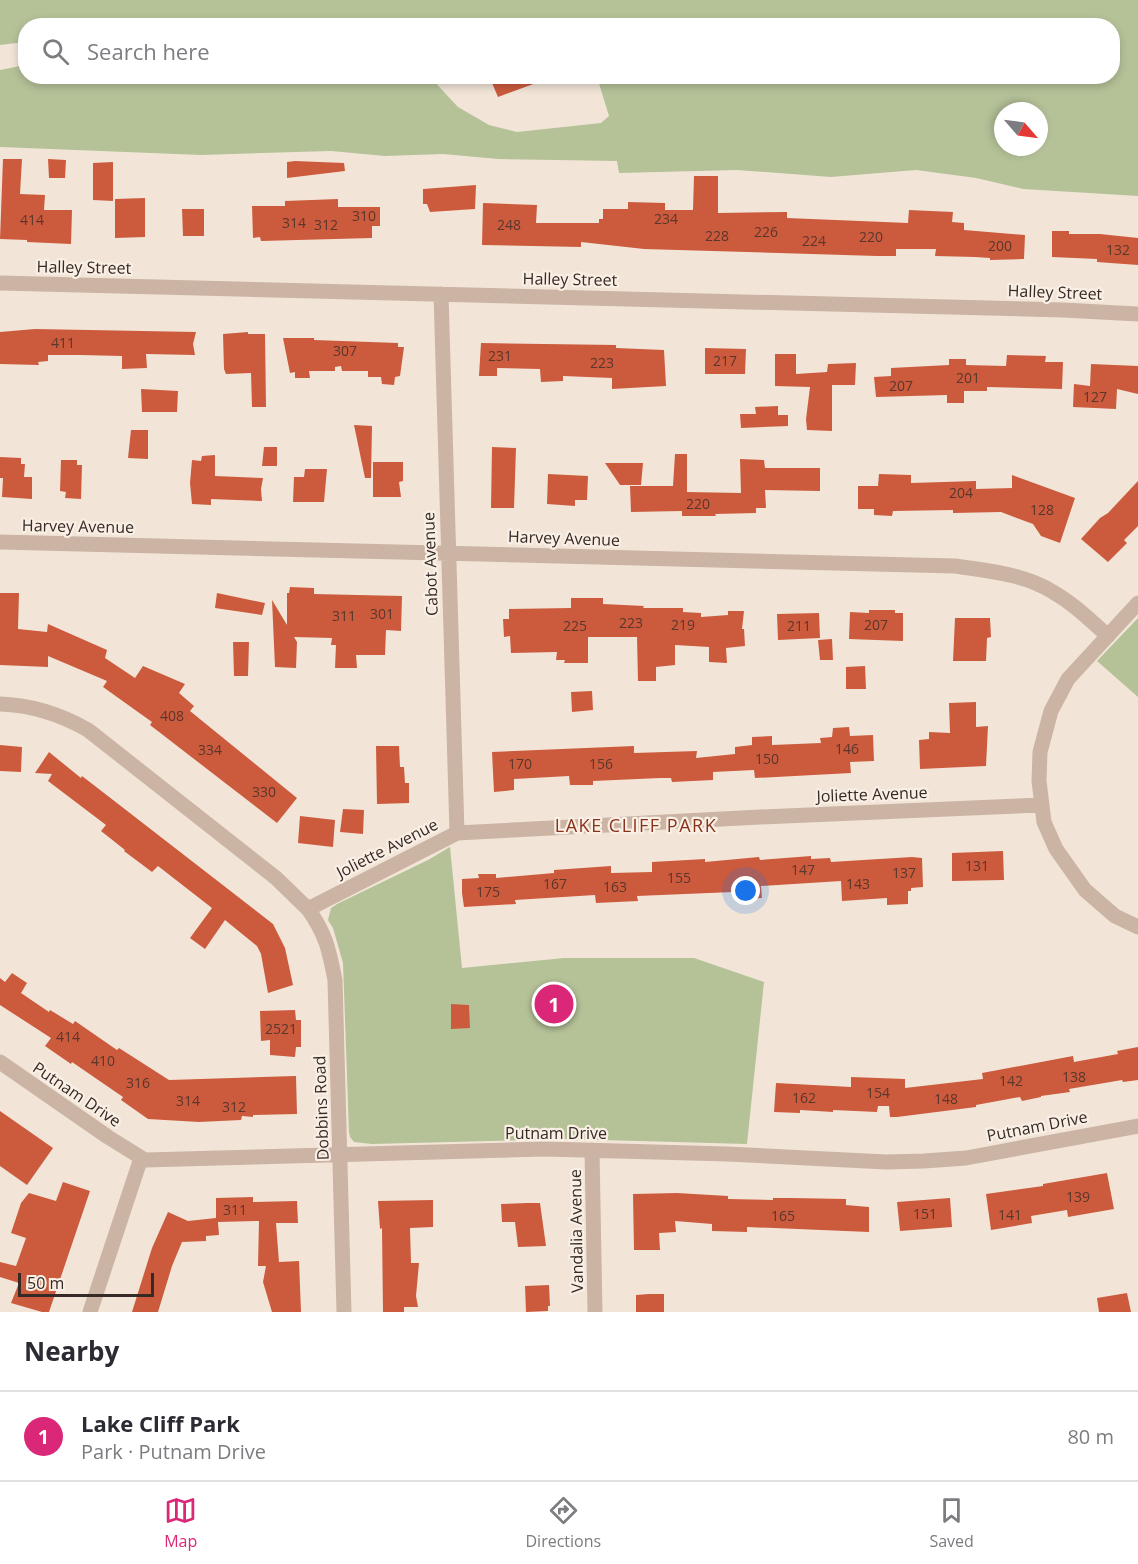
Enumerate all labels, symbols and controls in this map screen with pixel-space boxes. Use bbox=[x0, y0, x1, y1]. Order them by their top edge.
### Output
search box bbox=[18, 18, 1120, 84]
icon: search bbox=[39, 35, 72, 68]
text: Search here bbox=[87, 36, 210, 66]
north arrow bbox=[994, 102, 1048, 156]
house number: 310 bbox=[352, 206, 376, 225]
house number: 234 bbox=[654, 209, 678, 228]
house number: 414 bbox=[20, 210, 44, 229]
house number: 314 bbox=[282, 213, 306, 232]
house number: 312 bbox=[314, 215, 338, 234]
house number: 248 bbox=[497, 215, 521, 234]
house number: 226 bbox=[754, 222, 778, 241]
house number: 228 bbox=[705, 226, 729, 245]
house number: 220 bbox=[859, 227, 883, 246]
house number: 224 bbox=[802, 231, 826, 250]
house number: 200 bbox=[988, 236, 1012, 255]
house number: 132 bbox=[1106, 240, 1130, 259]
street label: Halley Street bbox=[37, 255, 132, 279]
street label: Halley Street bbox=[523, 267, 618, 291]
street label: Halley Street bbox=[1007, 279, 1103, 305]
house number: 411 bbox=[51, 333, 75, 352]
house number: 307 bbox=[333, 341, 357, 360]
house number: 231 bbox=[488, 346, 512, 365]
house number: 217 bbox=[713, 351, 737, 370]
house number: 223 bbox=[590, 353, 614, 372]
house number: 201 bbox=[956, 368, 980, 387]
house number: 207 bbox=[889, 376, 913, 395]
house number: 127 bbox=[1083, 387, 1107, 406]
house number: 204 bbox=[949, 483, 973, 502]
house number: 220 bbox=[686, 494, 710, 513]
house number: 128 bbox=[1030, 500, 1054, 519]
street label: Cabot Avenue bbox=[417, 512, 443, 616]
street label: Harvey Avenue bbox=[22, 514, 134, 538]
street label: Harvey Avenue bbox=[508, 525, 620, 551]
house number: 301 bbox=[370, 604, 394, 623]
house number: 311 bbox=[332, 606, 356, 625]
house number: 223 bbox=[619, 613, 643, 632]
house number: 219 bbox=[671, 615, 695, 634]
house number: 207 bbox=[864, 615, 888, 634]
house number: 225 bbox=[563, 616, 587, 635]
house number: 211 bbox=[787, 616, 811, 635]
house number: 408 bbox=[160, 706, 184, 725]
house number: 146 bbox=[835, 739, 859, 758]
house number: 334 bbox=[198, 740, 222, 759]
house number: 150 bbox=[755, 749, 779, 768]
house number: 170 bbox=[508, 754, 532, 773]
house number: 156 bbox=[589, 754, 613, 773]
street label: Joliette Avenue bbox=[814, 781, 928, 807]
house number: 330 bbox=[252, 782, 276, 801]
street label: Joliette Avenue bbox=[331, 813, 442, 884]
district label: LAKE CLIFF PARK bbox=[555, 813, 717, 837]
house number: 131 bbox=[965, 856, 989, 875]
house number: 147 bbox=[791, 860, 815, 879]
house number: 137 bbox=[892, 863, 916, 882]
house number: 155 bbox=[667, 868, 691, 887]
house number: 167 bbox=[543, 874, 567, 893]
house number: 143 bbox=[846, 874, 870, 893]
your location bbox=[731, 876, 760, 905]
house number: 163 bbox=[603, 877, 627, 896]
house number: 175 bbox=[476, 882, 500, 901]
pin: 1 bbox=[534, 982, 574, 1026]
house number: 2521 bbox=[265, 1019, 297, 1038]
house number: 414 bbox=[56, 1027, 80, 1046]
house number: 410 bbox=[91, 1051, 115, 1070]
street label: Dobbins Road bbox=[308, 1055, 334, 1161]
street label: Putnam Drive bbox=[29, 1056, 125, 1132]
house number: 138 bbox=[1062, 1067, 1086, 1086]
house number: 142 bbox=[999, 1071, 1023, 1090]
house number: 316 bbox=[126, 1073, 150, 1092]
house number: 154 bbox=[866, 1083, 890, 1102]
house number: 162 bbox=[792, 1088, 816, 1107]
house number: 148 bbox=[934, 1089, 958, 1108]
house number: 314 bbox=[176, 1091, 200, 1110]
house number: 312 bbox=[222, 1097, 246, 1116]
street label: Putnam Drive bbox=[985, 1105, 1089, 1147]
street label: Putnam Drive bbox=[505, 1122, 607, 1144]
street label: Vandalia Avenue bbox=[564, 1169, 588, 1293]
house number: 139 bbox=[1066, 1187, 1090, 1206]
house number: 311 bbox=[223, 1200, 247, 1219]
house number: 151 bbox=[913, 1204, 937, 1223]
house number: 141 bbox=[998, 1205, 1022, 1224]
house number: 165 bbox=[771, 1206, 795, 1225]
scale bar bbox=[18, 1270, 154, 1298]
text: 50 m bbox=[27, 1272, 64, 1294]
text: Nearby bbox=[24, 1333, 119, 1369]
text: Lake Cliff Park bbox=[81, 1408, 240, 1438]
text: 1 bbox=[38, 1423, 49, 1450]
text: 80 m bbox=[1067, 1423, 1114, 1450]
text: Park · Putnam Drive bbox=[81, 1438, 266, 1465]
tab: Map bbox=[164, 1494, 197, 1552]
tab: Directions bbox=[526, 1494, 601, 1552]
tab: Saved bbox=[929, 1494, 974, 1552]

